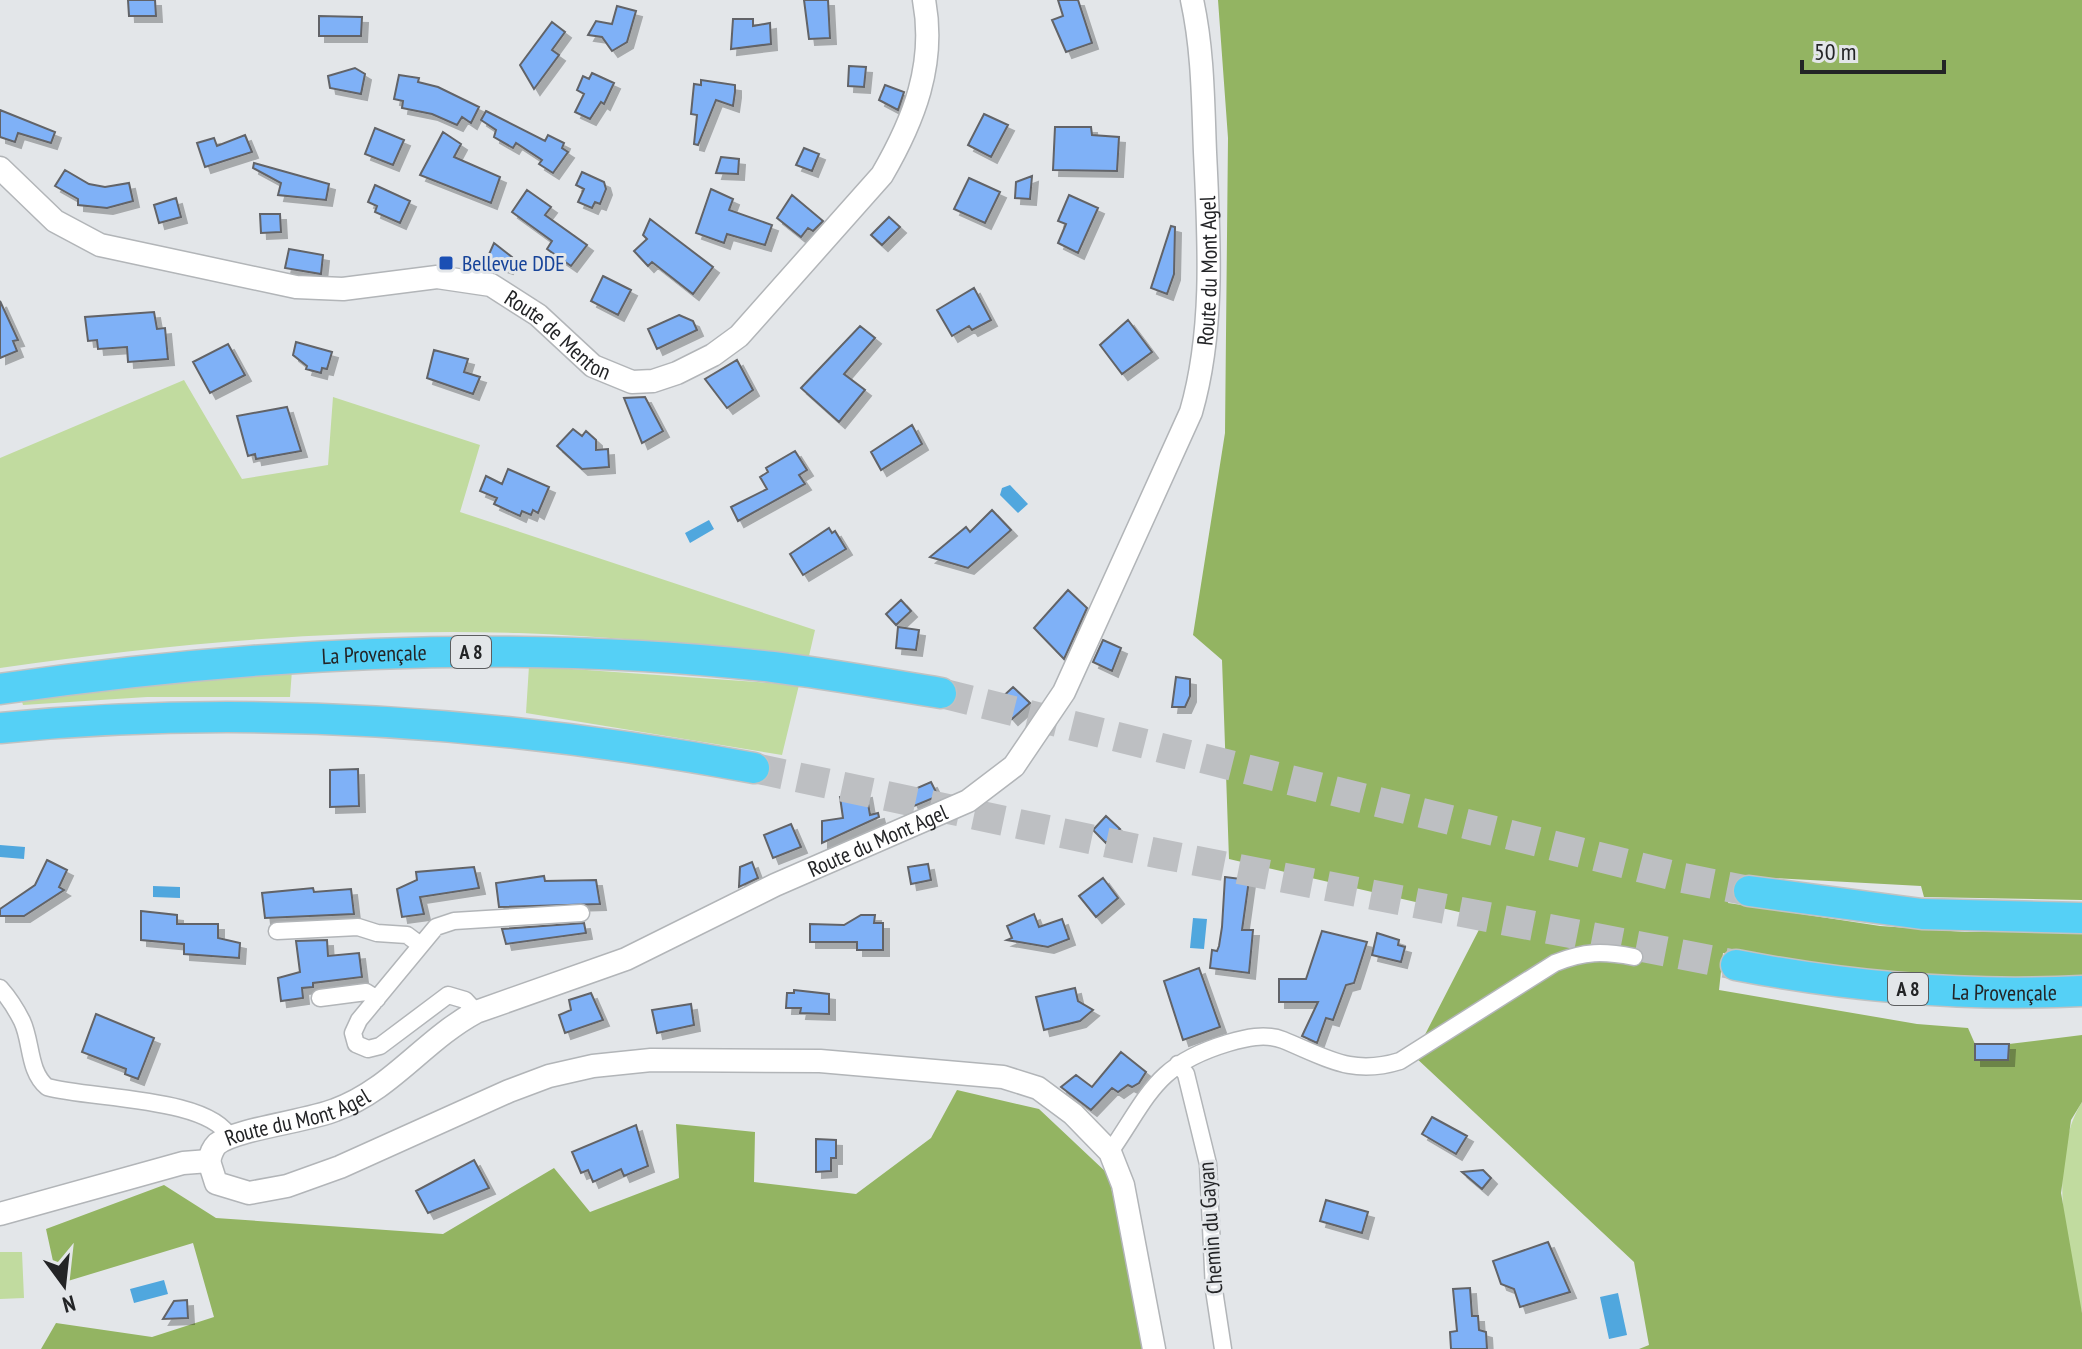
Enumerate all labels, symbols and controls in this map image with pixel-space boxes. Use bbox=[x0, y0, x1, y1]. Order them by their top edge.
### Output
scale bar bbox=[1802, 24, 1944, 74]
text: 50 m bbox=[1814, 36, 1856, 67]
street label: Route du Mont Agel bbox=[1190, 194, 1223, 347]
place label: Bellevue DDE bbox=[462, 249, 565, 277]
marker: Bellevue DDE bbox=[437, 254, 455, 272]
street label: Route de Menton bbox=[499, 283, 615, 386]
road number: A 8 bbox=[451, 636, 491, 668]
street label: La Provençale bbox=[321, 638, 427, 670]
street label: Route du Mont Agel bbox=[803, 797, 952, 883]
road number: A 8 bbox=[1888, 973, 1928, 1005]
street label: La Provençale bbox=[1951, 977, 2057, 1007]
street label: Route du Mont Agel bbox=[221, 1082, 376, 1152]
street label: Chemin du Gayan bbox=[1191, 1161, 1229, 1295]
north arrow bbox=[24, 1245, 104, 1325]
text: N bbox=[60, 1289, 79, 1319]

